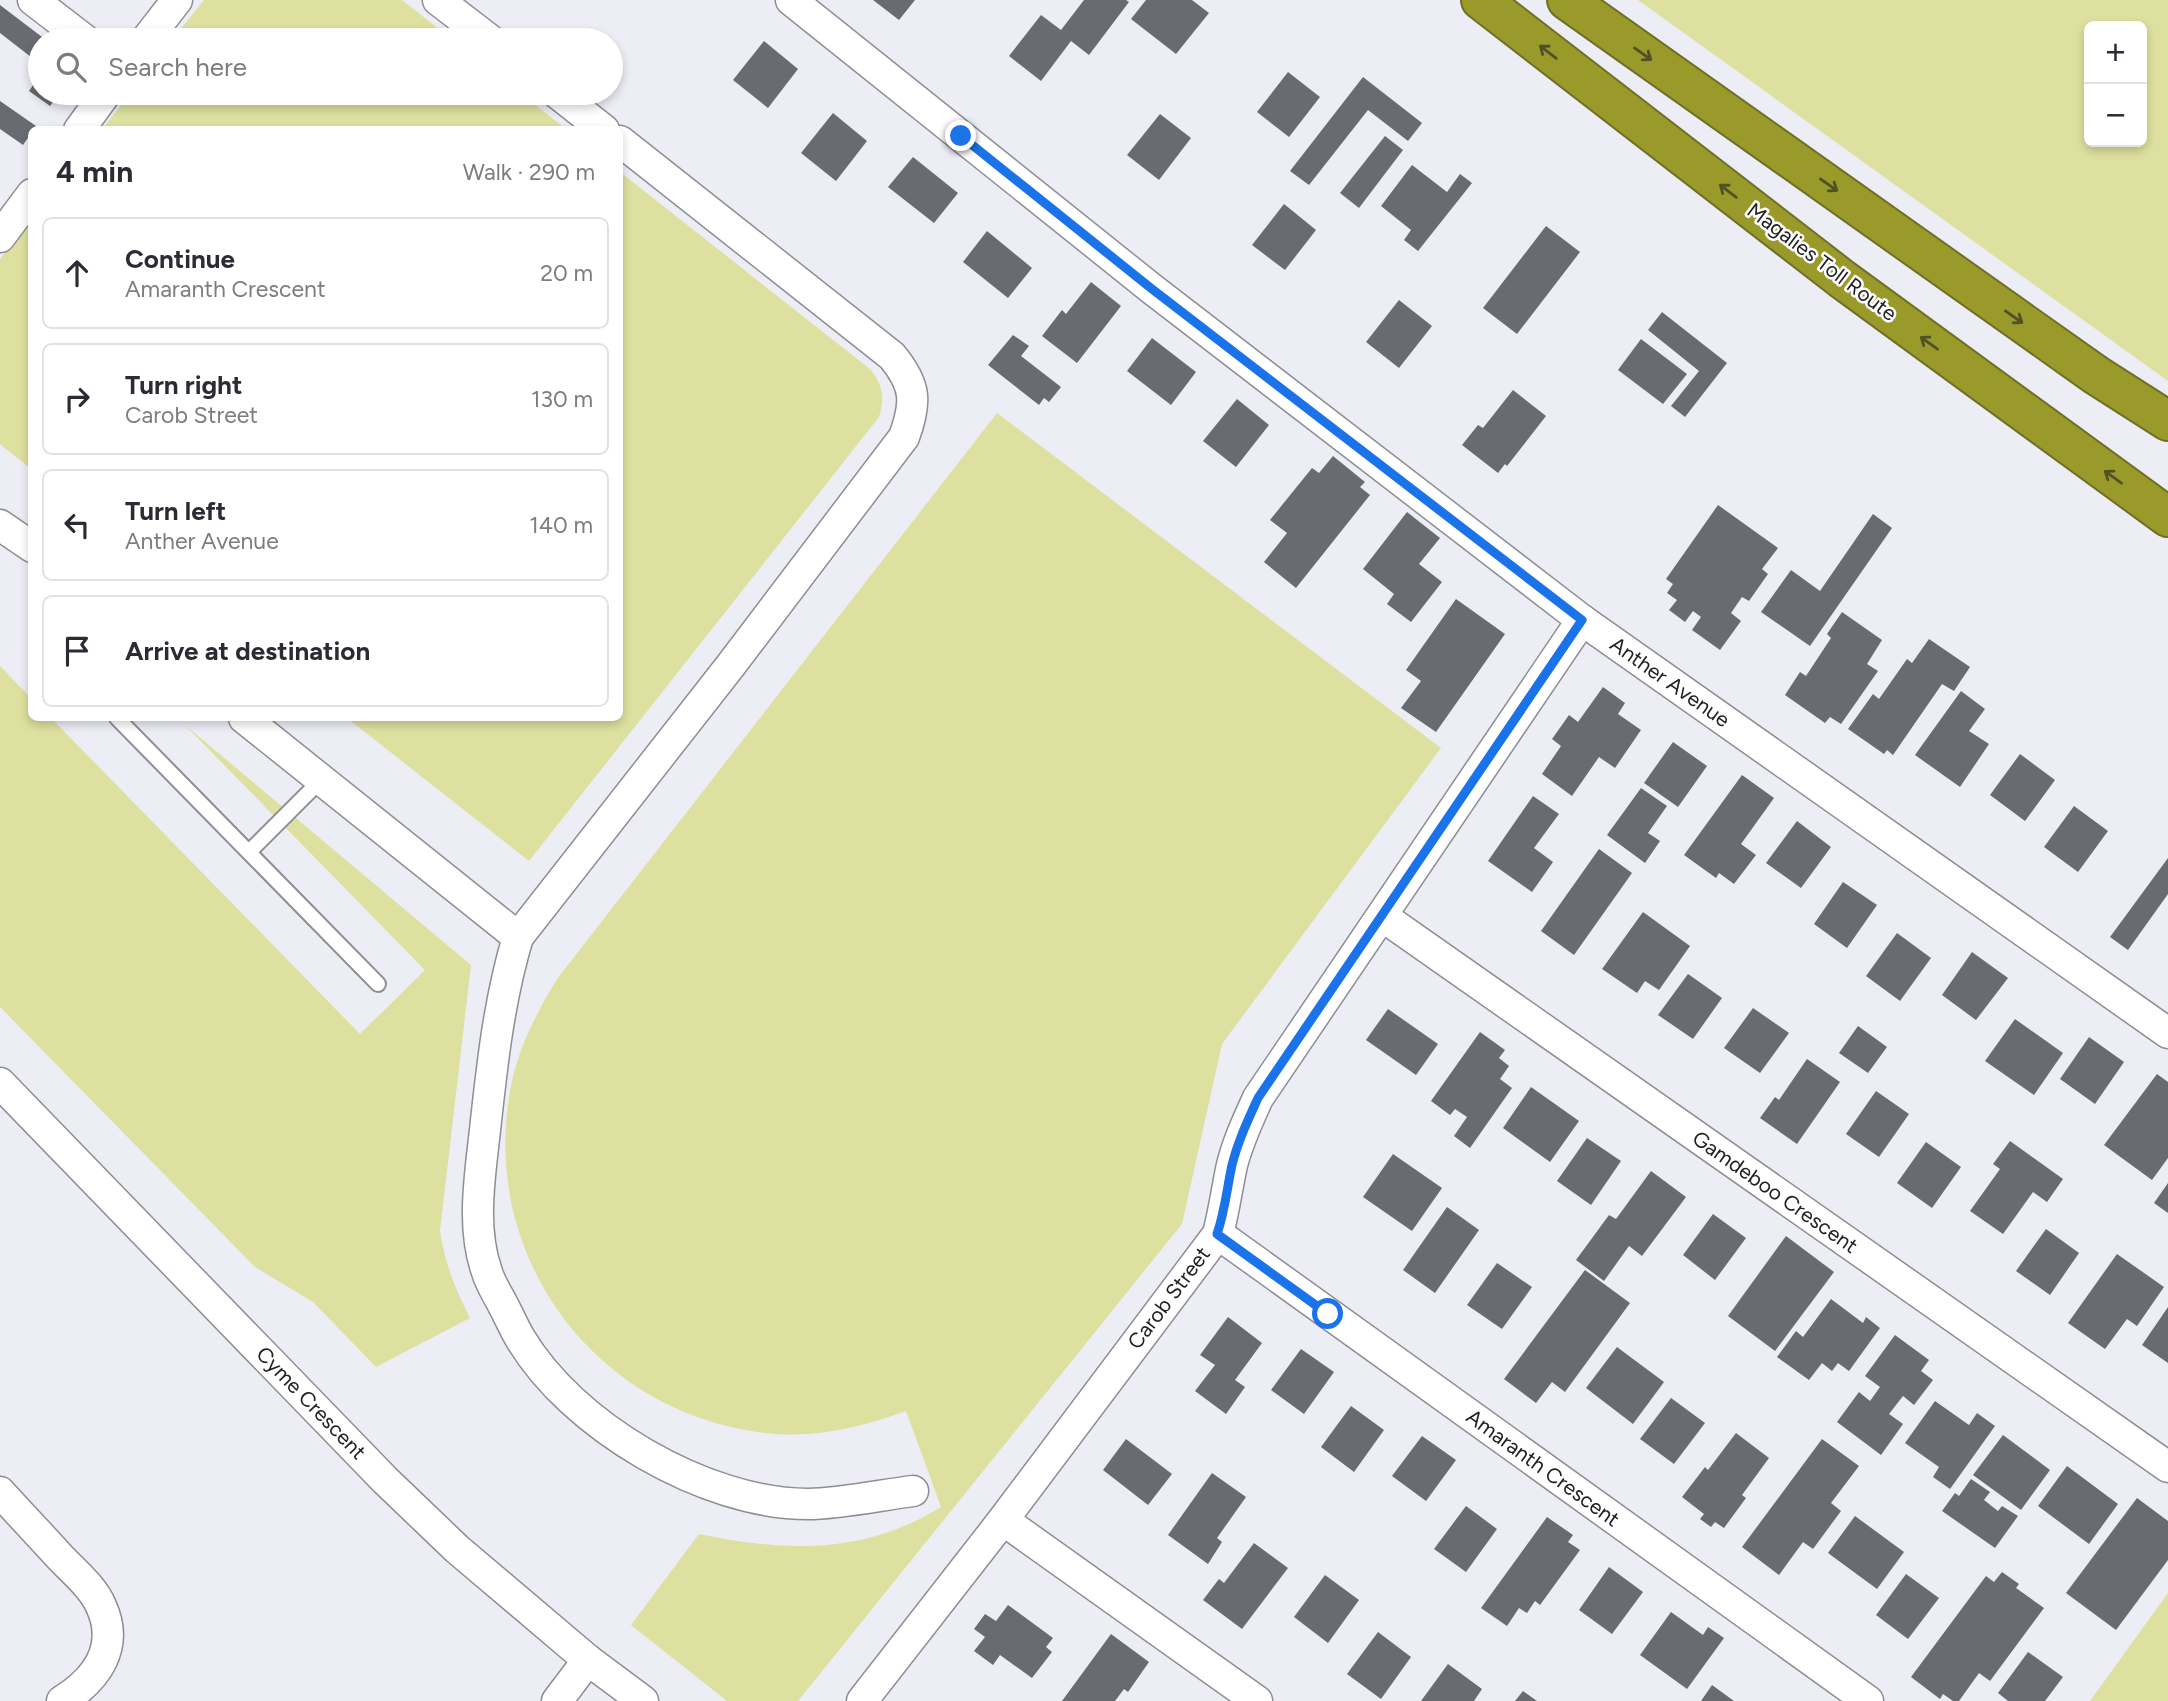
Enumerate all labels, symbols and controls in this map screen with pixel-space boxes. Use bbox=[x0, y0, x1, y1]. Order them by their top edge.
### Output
map controls bbox=[2084, 21, 2147, 147]
button: + bbox=[2084, 21, 2147, 84]
search box bbox=[28, 28, 623, 105]
one-way arrow bbox=[1539, 44, 1558, 59]
one-way arrow bbox=[1633, 47, 1652, 61]
icon: search bbox=[52, 48, 90, 86]
text: Search here bbox=[108, 51, 247, 83]
button: − bbox=[2084, 84, 2147, 147]
route end bbox=[945, 120, 976, 151]
text: 4 min bbox=[56, 153, 133, 190]
text: Walk · 290 m bbox=[463, 158, 595, 186]
one-way arrow bbox=[1819, 177, 1838, 192]
one-way arrow bbox=[1719, 183, 1737, 198]
street label: Magalies Toll Route bbox=[1743, 197, 1902, 326]
text: Continue bbox=[125, 243, 235, 275]
icon: ahead bbox=[58, 254, 96, 292]
text: 20 m bbox=[540, 259, 593, 287]
text: Amaranth Crescent bbox=[125, 275, 326, 303]
one-way arrow bbox=[2004, 310, 2023, 324]
one-way arrow bbox=[1920, 335, 1939, 350]
text: Turn right bbox=[125, 369, 242, 401]
icon: right bbox=[58, 380, 96, 418]
text: 130 m bbox=[531, 385, 593, 413]
text: Carob Street bbox=[125, 401, 258, 429]
one-way arrow bbox=[2104, 469, 2123, 484]
text: Turn left bbox=[125, 495, 226, 527]
icon: left bbox=[58, 506, 96, 544]
text: 140 m bbox=[529, 511, 593, 539]
text: Anther Avenue bbox=[125, 527, 279, 555]
street label: Anther Avenue bbox=[1606, 631, 1735, 732]
icon: arrive bbox=[58, 632, 96, 670]
text: Arrive at destination bbox=[125, 635, 370, 667]
street label: Gamdeboo Crescent bbox=[1688, 1125, 1863, 1258]
street label: Carob Street bbox=[1122, 1242, 1215, 1354]
route start bbox=[1312, 1298, 1343, 1329]
street label: Cyme Crescent bbox=[251, 1341, 371, 1464]
street label: Amaranth Crescent bbox=[1462, 1404, 1625, 1532]

